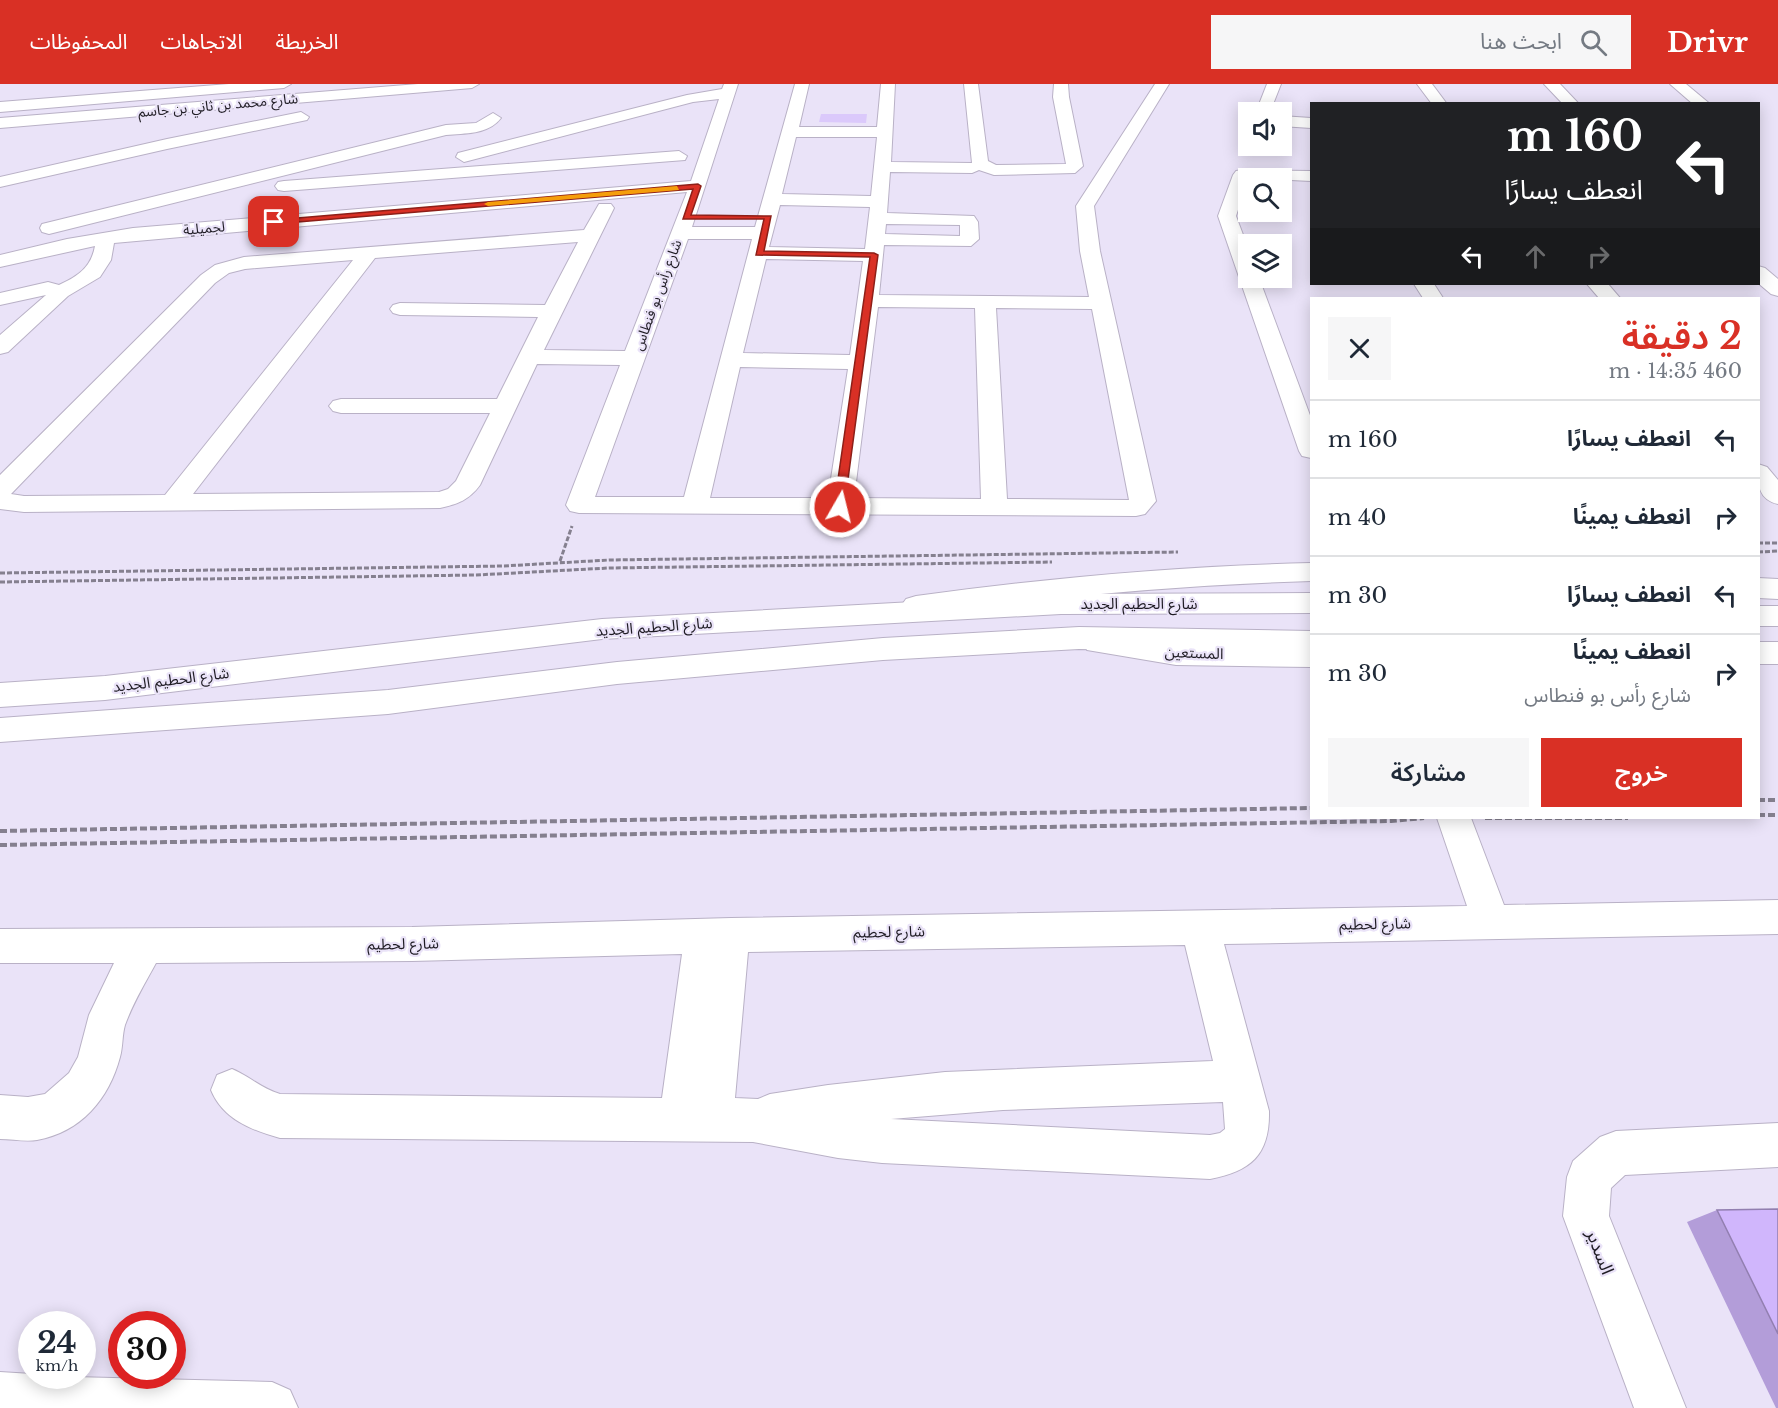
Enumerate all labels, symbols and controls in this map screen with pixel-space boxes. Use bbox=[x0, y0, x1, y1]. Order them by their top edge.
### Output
search box bbox=[1211, 15, 1631, 69]
text: Drivr bbox=[1667, 25, 1748, 60]
icon: search bbox=[1577, 26, 1610, 59]
text: ابحث هنا bbox=[1480, 28, 1562, 55]
text: المحفوظات bbox=[30, 29, 127, 55]
text: الاتجاهات bbox=[160, 29, 242, 55]
text: الخريطة bbox=[275, 29, 338, 55]
street label: شارع محمد بن ثاني بن جاسم bbox=[137, 89, 299, 123]
map controls bbox=[1238, 102, 1292, 288]
button: sound bbox=[1238, 102, 1292, 156]
text: 160 m bbox=[1507, 110, 1643, 162]
icon: left bbox=[1664, 126, 1742, 204]
button: search bbox=[1238, 168, 1292, 222]
text: انعطف يسارًا bbox=[1504, 173, 1643, 206]
pin bbox=[248, 196, 299, 247]
icon: arrive bbox=[257, 205, 290, 238]
street label: لجميلية bbox=[182, 217, 226, 239]
button: layers bbox=[1238, 234, 1292, 288]
street label: شارع رأس بو فنطاس bbox=[629, 237, 687, 354]
icon: left bbox=[1456, 240, 1489, 273]
icon: ahead bbox=[1519, 240, 1552, 273]
icon: right bbox=[1582, 240, 1615, 273]
text: 2 دقيقة bbox=[1622, 314, 1742, 359]
button: close bbox=[1328, 317, 1391, 380]
text: 460 m · 14:35 bbox=[1609, 359, 1742, 383]
icon: left bbox=[1709, 423, 1742, 456]
text: انعطف يسارًا bbox=[1567, 425, 1691, 452]
text: 160 m bbox=[1328, 426, 1398, 453]
position arrow bbox=[808, 475, 872, 539]
icon: right bbox=[1709, 501, 1742, 534]
text: انعطف يمينًا bbox=[1573, 503, 1691, 530]
text: 40 m bbox=[1328, 504, 1387, 531]
icon: left bbox=[1709, 579, 1742, 612]
text: انعطف يسارًا bbox=[1567, 581, 1691, 608]
text: 30 m bbox=[1328, 582, 1387, 609]
street label: شارع الحطيم الجديد bbox=[1080, 594, 1198, 616]
street label: شارع الحطيم الجديد bbox=[595, 613, 713, 643]
text: انعطف يمينًا bbox=[1573, 638, 1691, 665]
street label: المستعين bbox=[1164, 642, 1224, 663]
icon: right bbox=[1709, 657, 1742, 690]
text: 30 m bbox=[1328, 660, 1387, 687]
street label: شارع الحطيم الجديد bbox=[112, 663, 231, 699]
text: شارع رأس بو فنطاس bbox=[1524, 683, 1691, 707]
button: مشاركة bbox=[1328, 738, 1529, 807]
button: خروج bbox=[1541, 738, 1742, 807]
street label: شارع لحطيم bbox=[1339, 913, 1411, 937]
street label: شارع لحطيم bbox=[853, 921, 925, 945]
street label: شارع لحطيم bbox=[367, 933, 439, 957]
street label: السدير bbox=[1581, 1225, 1619, 1278]
speed limit sign: 30 bbox=[108, 1311, 186, 1389]
text: 24 bbox=[37, 1324, 77, 1361]
text: km/h bbox=[36, 1356, 78, 1375]

